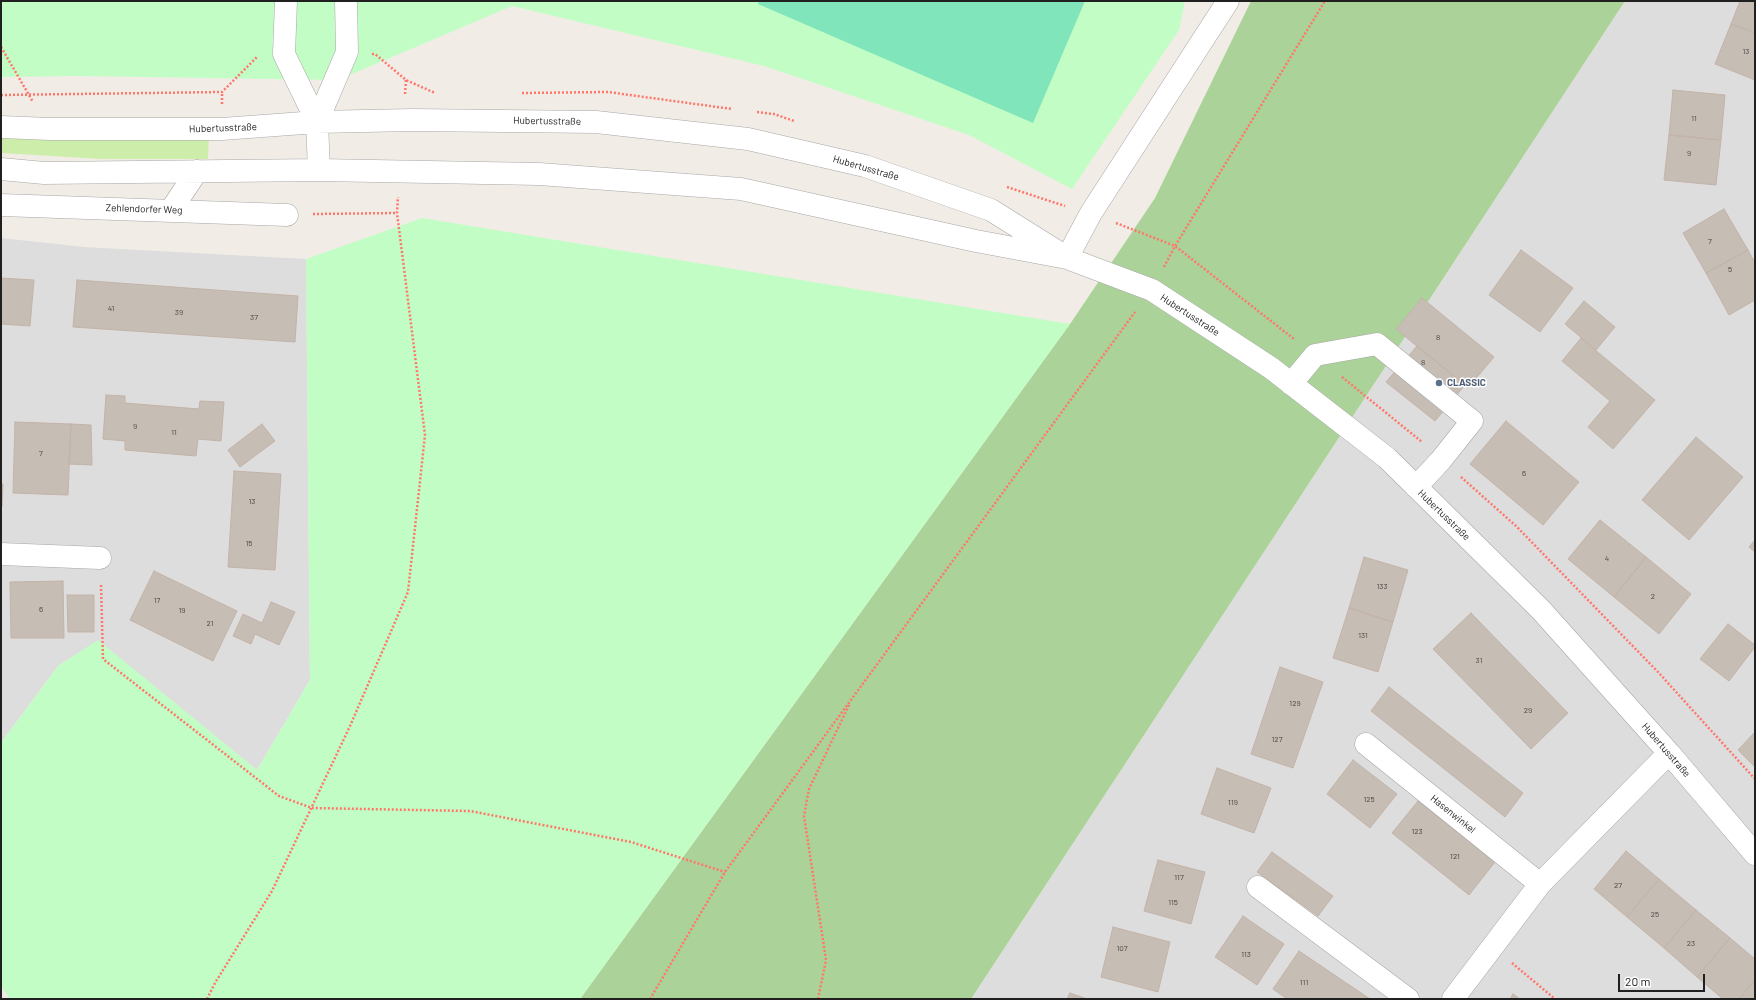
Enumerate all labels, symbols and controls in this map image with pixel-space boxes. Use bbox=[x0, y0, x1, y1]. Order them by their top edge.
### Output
house number: 13 bbox=[1743, 46, 1749, 56]
house number: 11 bbox=[1691, 113, 1697, 123]
street label: Hubertusstraße bbox=[513, 114, 581, 128]
street label: Hubertusstraße bbox=[189, 121, 257, 135]
house number: 9 bbox=[1687, 148, 1691, 158]
street label: Hubertusstraße bbox=[832, 153, 900, 183]
street label: Zehlendorfer Weg bbox=[105, 202, 183, 216]
house number: 7 bbox=[1708, 236, 1712, 246]
house number: 5 bbox=[1728, 264, 1732, 274]
street label: Hubertusstraße bbox=[1158, 291, 1222, 339]
house number: 41 bbox=[108, 303, 114, 313]
house number: 39 bbox=[175, 307, 183, 317]
house number: 37 bbox=[250, 312, 258, 322]
house number: 8 bbox=[1436, 332, 1440, 342]
house number: 8 bbox=[1421, 357, 1425, 367]
place label: CLASSIC bbox=[1447, 377, 1486, 389]
marker: CLASSIC bbox=[1434, 378, 1444, 388]
house number: 9 bbox=[133, 421, 137, 431]
house number: 11 bbox=[171, 427, 177, 437]
house number: 7 bbox=[39, 448, 43, 458]
house number: 6 bbox=[1522, 468, 1526, 478]
street label: Hubertusstraße bbox=[1415, 487, 1473, 543]
house number: 13 bbox=[249, 496, 255, 506]
house number: 15 bbox=[246, 538, 252, 548]
house number: 4 bbox=[1605, 553, 1609, 563]
house number: 133 bbox=[1376, 581, 1388, 591]
house number: 2 bbox=[1651, 591, 1655, 601]
house number: 17 bbox=[154, 595, 160, 605]
house number: 6 bbox=[39, 604, 43, 614]
house number: 19 bbox=[179, 605, 185, 615]
house number: 21 bbox=[207, 618, 213, 628]
house number: 131 bbox=[1358, 630, 1368, 640]
house number: 31 bbox=[1476, 655, 1482, 665]
house number: 129 bbox=[1289, 698, 1301, 708]
house number: 29 bbox=[1524, 705, 1532, 715]
street label: Hubertusstraße bbox=[1639, 720, 1693, 780]
house number: 127 bbox=[1272, 734, 1282, 744]
street label: Hasenwinkel bbox=[1428, 792, 1478, 836]
house number: 125 bbox=[1363, 794, 1375, 804]
house number: 119 bbox=[1228, 797, 1238, 807]
house number: 123 bbox=[1411, 826, 1423, 836]
house number: 121 bbox=[1450, 851, 1460, 861]
house number: 117 bbox=[1174, 872, 1184, 882]
house number: 27 bbox=[1614, 880, 1622, 890]
house number: 115 bbox=[1168, 897, 1178, 907]
house number: 25 bbox=[1651, 909, 1659, 919]
house number: 23 bbox=[1687, 938, 1695, 948]
house number: 107 bbox=[1116, 943, 1128, 953]
house number: 113 bbox=[1241, 949, 1251, 959]
scale bar bbox=[1620, 966, 1707, 992]
text: 20 m bbox=[1625, 974, 1651, 988]
house number: 111 bbox=[1300, 977, 1308, 987]

